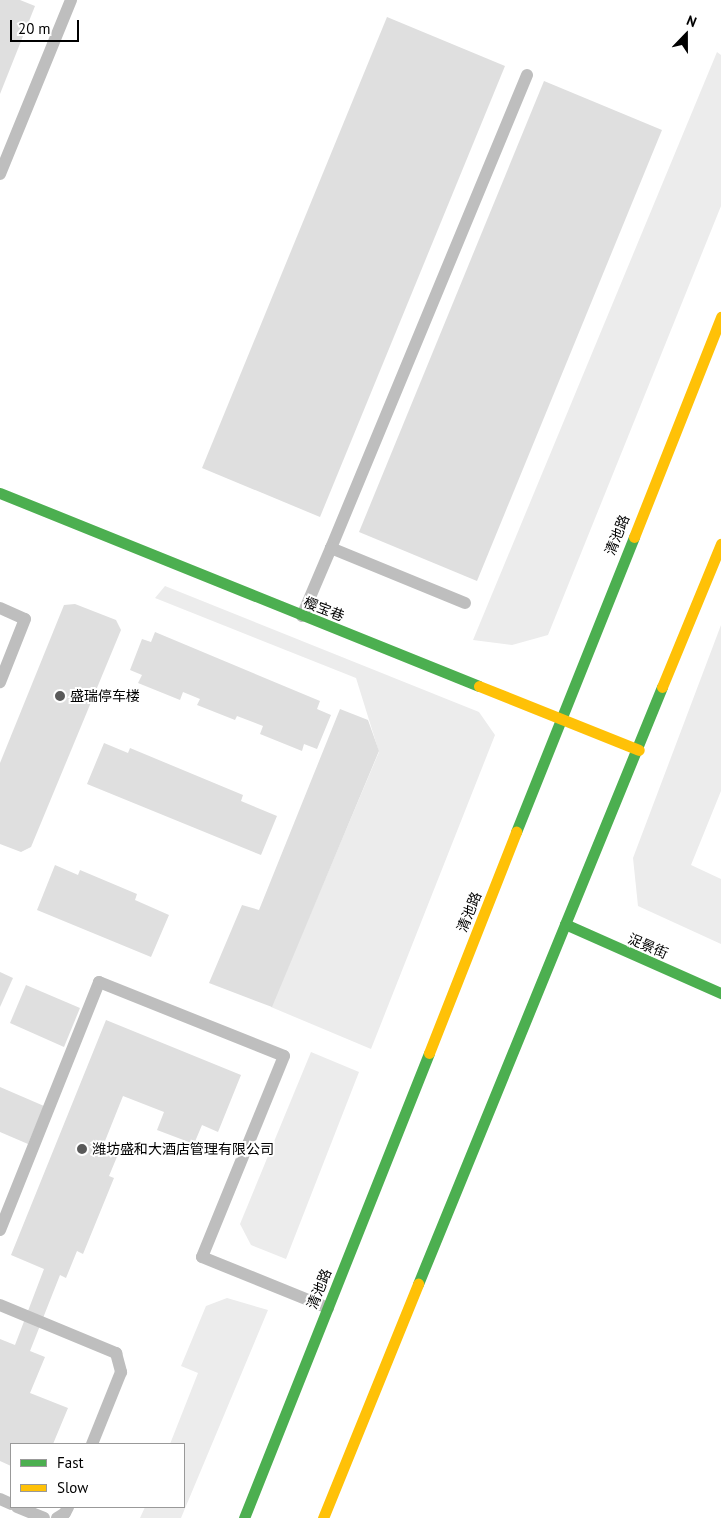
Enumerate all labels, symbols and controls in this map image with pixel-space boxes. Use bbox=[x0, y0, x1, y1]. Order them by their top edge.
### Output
scale bar bbox=[12, 10, 81, 42]
north arrow bbox=[661, 10, 711, 60]
text: N bbox=[684, 11, 699, 31]
text: 20 m bbox=[18, 19, 51, 38]
street label: 清池路 bbox=[601, 512, 633, 558]
street label: 樱宝巷 bbox=[301, 594, 347, 624]
place label: 盛瑞停车楼 bbox=[70, 688, 140, 704]
marker: 盛瑞停车楼 bbox=[54, 690, 66, 702]
street label: 清池路 bbox=[453, 889, 485, 935]
street label: 浞景街 bbox=[625, 930, 671, 962]
place label: 潍坊盛和大酒店管理有限公司 bbox=[92, 1141, 274, 1157]
marker: 潍坊盛和大酒店管理有限公司 bbox=[76, 1143, 88, 1155]
street label: 清池路 bbox=[303, 1266, 335, 1312]
legend bbox=[10, 1443, 185, 1508]
text: Fast bbox=[57, 1453, 84, 1472]
text: Slow bbox=[57, 1478, 88, 1497]

